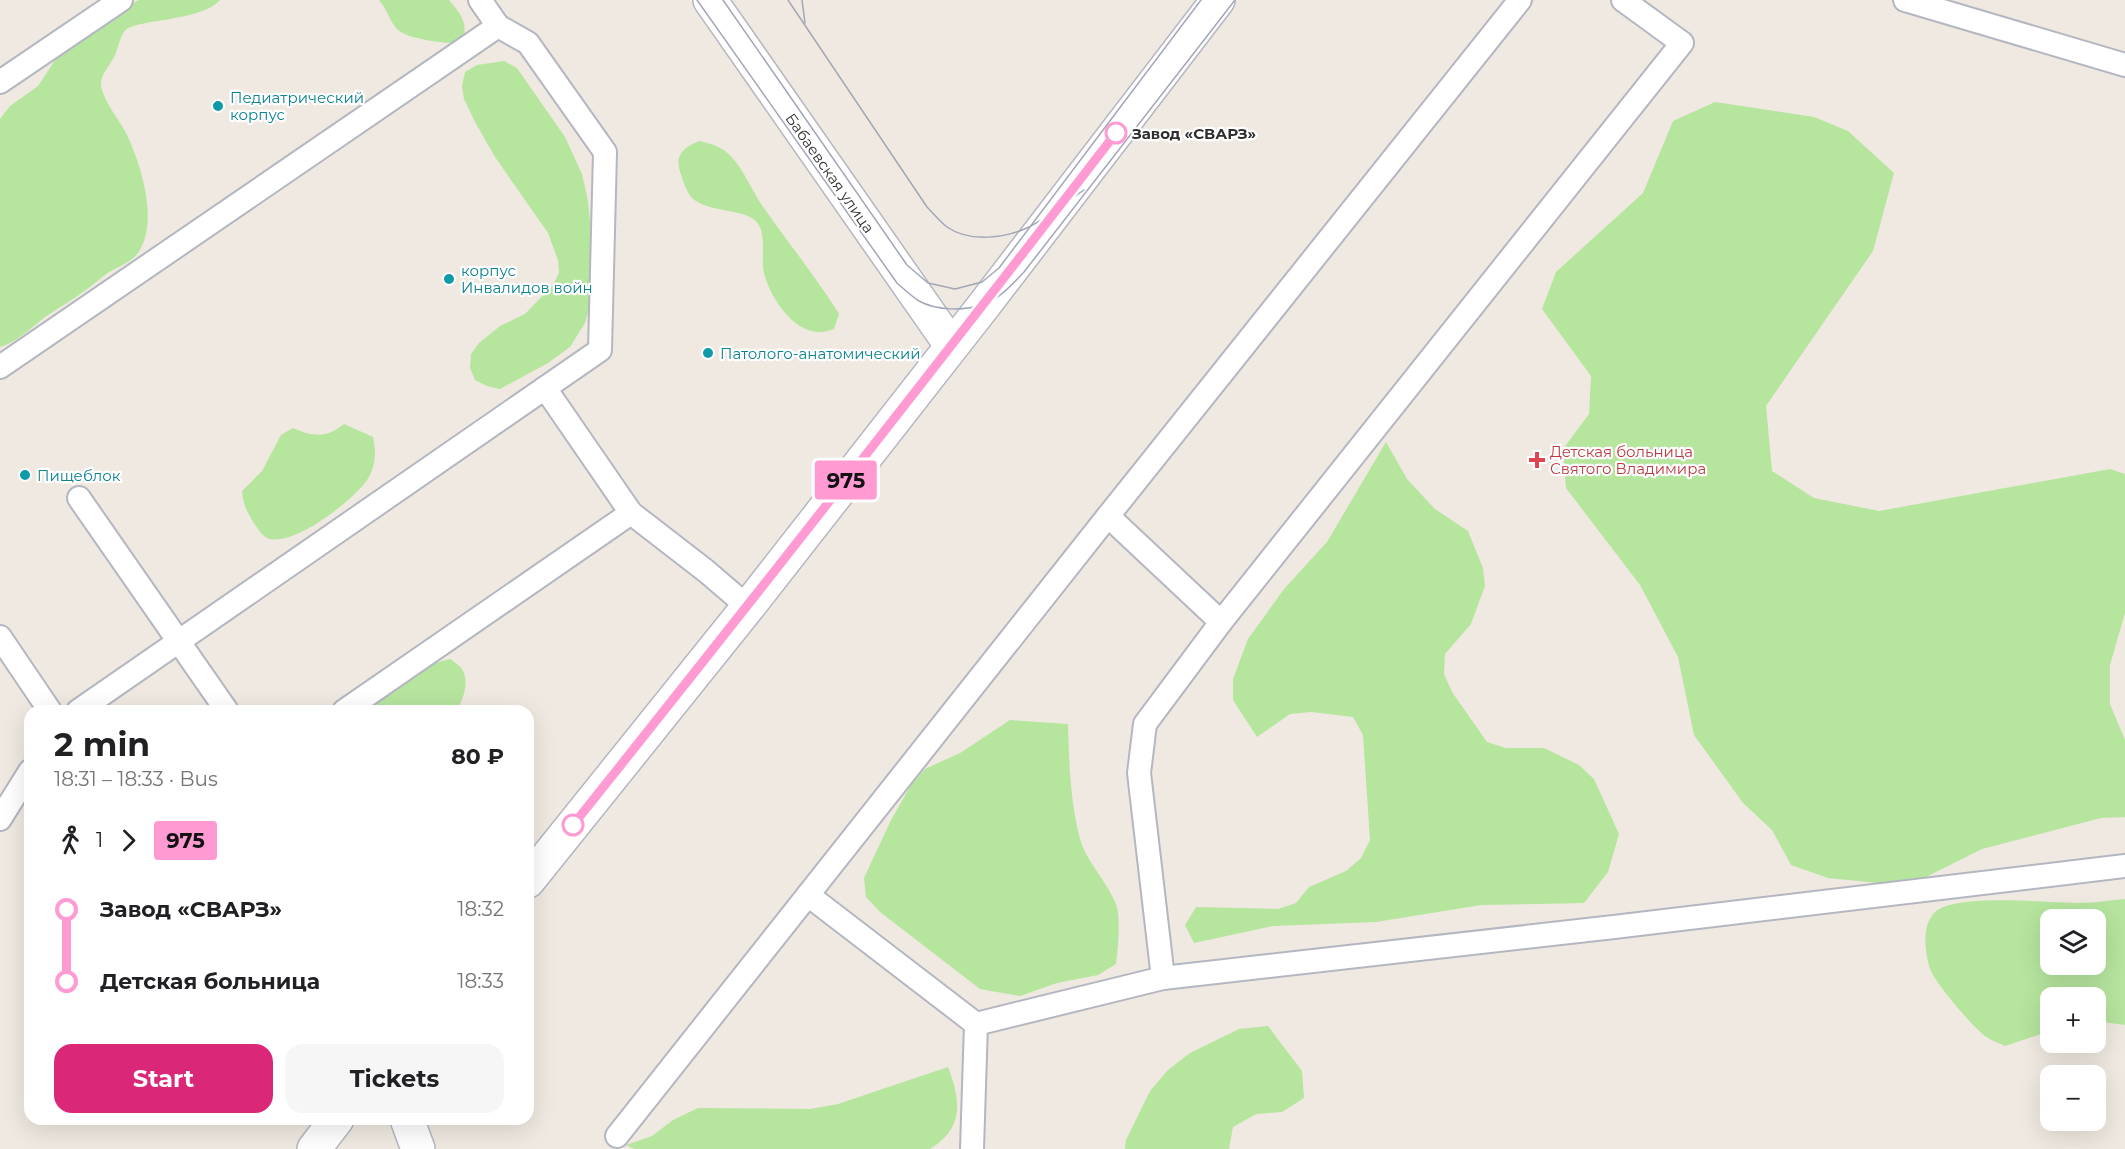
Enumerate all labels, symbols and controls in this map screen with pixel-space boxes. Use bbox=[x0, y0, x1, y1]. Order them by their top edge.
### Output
place label: Педиатрический корпус bbox=[230, 88, 364, 124]
marker: Педиатрический корпус bbox=[211, 99, 225, 113]
street label: Бабаевская улица bbox=[781, 109, 879, 237]
marker: Завод «СВАРЗ» bbox=[1105, 122, 1127, 144]
place label: Завод «СВАРЗ» bbox=[1131, 124, 1256, 143]
place label: корпус Инвалидов войн bbox=[461, 261, 593, 297]
marker: корпус Инвалидов войн bbox=[442, 272, 456, 286]
place label: Патолого-анатомический bbox=[720, 344, 921, 363]
marker: Патолого-анатомический bbox=[701, 346, 715, 360]
place label: Детская больница Святого Владимира bbox=[1550, 442, 1706, 478]
marker: Детская больница Святого Владимира bbox=[1528, 451, 1546, 469]
line badge: 975 bbox=[812, 460, 880, 500]
place label: Пищеблок bbox=[37, 466, 121, 485]
marker: Пищеблок bbox=[18, 468, 32, 482]
text: 975 bbox=[827, 468, 865, 493]
text: 2 min bbox=[54, 724, 150, 764]
text: 80 ₽ bbox=[451, 743, 504, 770]
text: 18:31 – 18:33 · Bus bbox=[54, 767, 218, 791]
unlabelled marker bbox=[562, 814, 584, 836]
icon: walk bbox=[54, 824, 87, 857]
icon: forward bbox=[112, 824, 145, 857]
text: 1 bbox=[96, 828, 103, 852]
text: 975 bbox=[166, 828, 205, 853]
text: Завод «СВАРЗ» bbox=[100, 896, 282, 923]
text: 18:32 bbox=[457, 897, 504, 921]
map controls bbox=[2040, 909, 2106, 1131]
button: layers bbox=[2040, 909, 2106, 975]
text: Детская больница bbox=[100, 968, 320, 995]
text: 18:33 bbox=[457, 969, 504, 993]
button: + bbox=[2040, 987, 2106, 1053]
button: Start bbox=[54, 1044, 273, 1113]
button: Tickets bbox=[285, 1044, 504, 1113]
button: − bbox=[2040, 1065, 2106, 1131]

